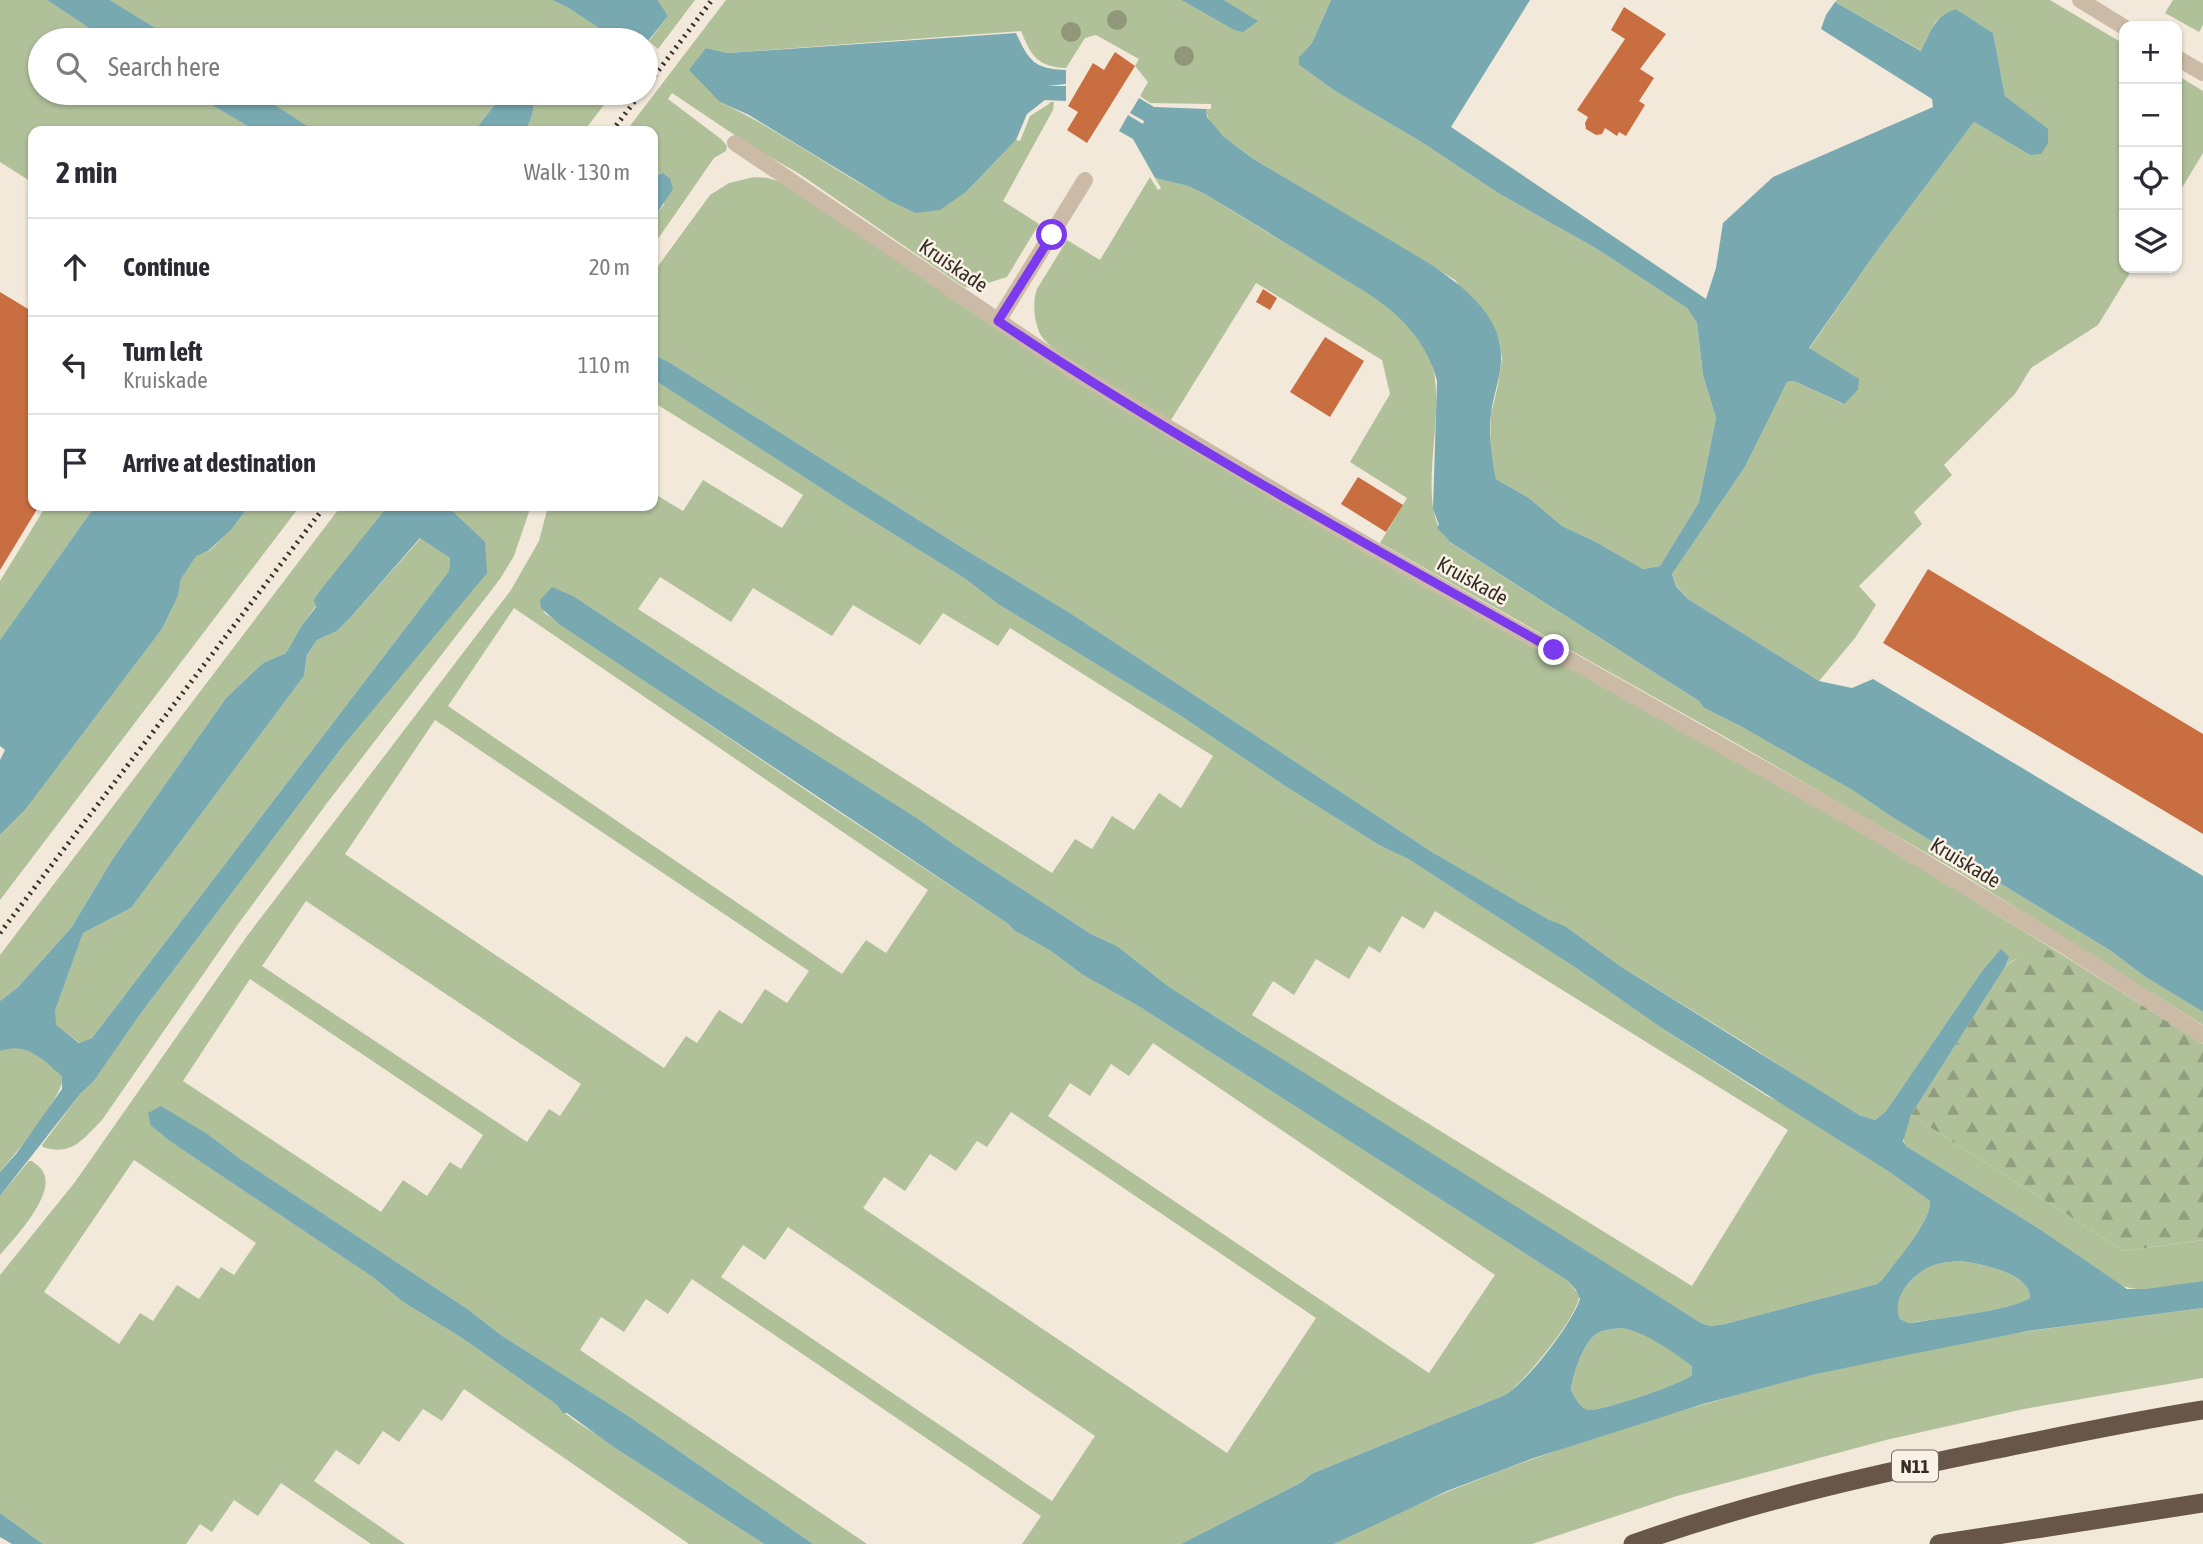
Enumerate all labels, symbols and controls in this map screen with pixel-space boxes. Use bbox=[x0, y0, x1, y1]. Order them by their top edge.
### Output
map controls bbox=[2119, 21, 2182, 273]
button: + bbox=[2119, 21, 2182, 84]
search box bbox=[28, 28, 658, 105]
icon: search bbox=[52, 48, 90, 86]
text: Search here bbox=[108, 52, 220, 82]
button: − bbox=[2119, 84, 2182, 147]
button: locate bbox=[2119, 147, 2182, 210]
text: 2 min bbox=[56, 155, 117, 189]
text: Walk · 130 m bbox=[524, 159, 630, 185]
button: layers bbox=[2119, 210, 2182, 273]
route start bbox=[1036, 219, 1067, 250]
street label: Kruiskade bbox=[915, 233, 993, 297]
icon: ahead bbox=[56, 248, 94, 286]
text: Continue bbox=[123, 252, 210, 282]
text: 20 m bbox=[589, 254, 630, 280]
text: Turn left bbox=[123, 337, 203, 367]
icon: left bbox=[56, 346, 94, 384]
text: 110 m bbox=[578, 352, 630, 378]
text: Kruiskade bbox=[123, 367, 208, 393]
icon: arrive bbox=[56, 444, 94, 482]
text: Arrive at destination bbox=[123, 448, 316, 478]
street label: Kruiskade bbox=[1433, 551, 1513, 609]
route end bbox=[1538, 634, 1569, 665]
street label: Kruiskade bbox=[1927, 832, 2005, 892]
road number: N11 bbox=[1892, 1450, 1938, 1482]

